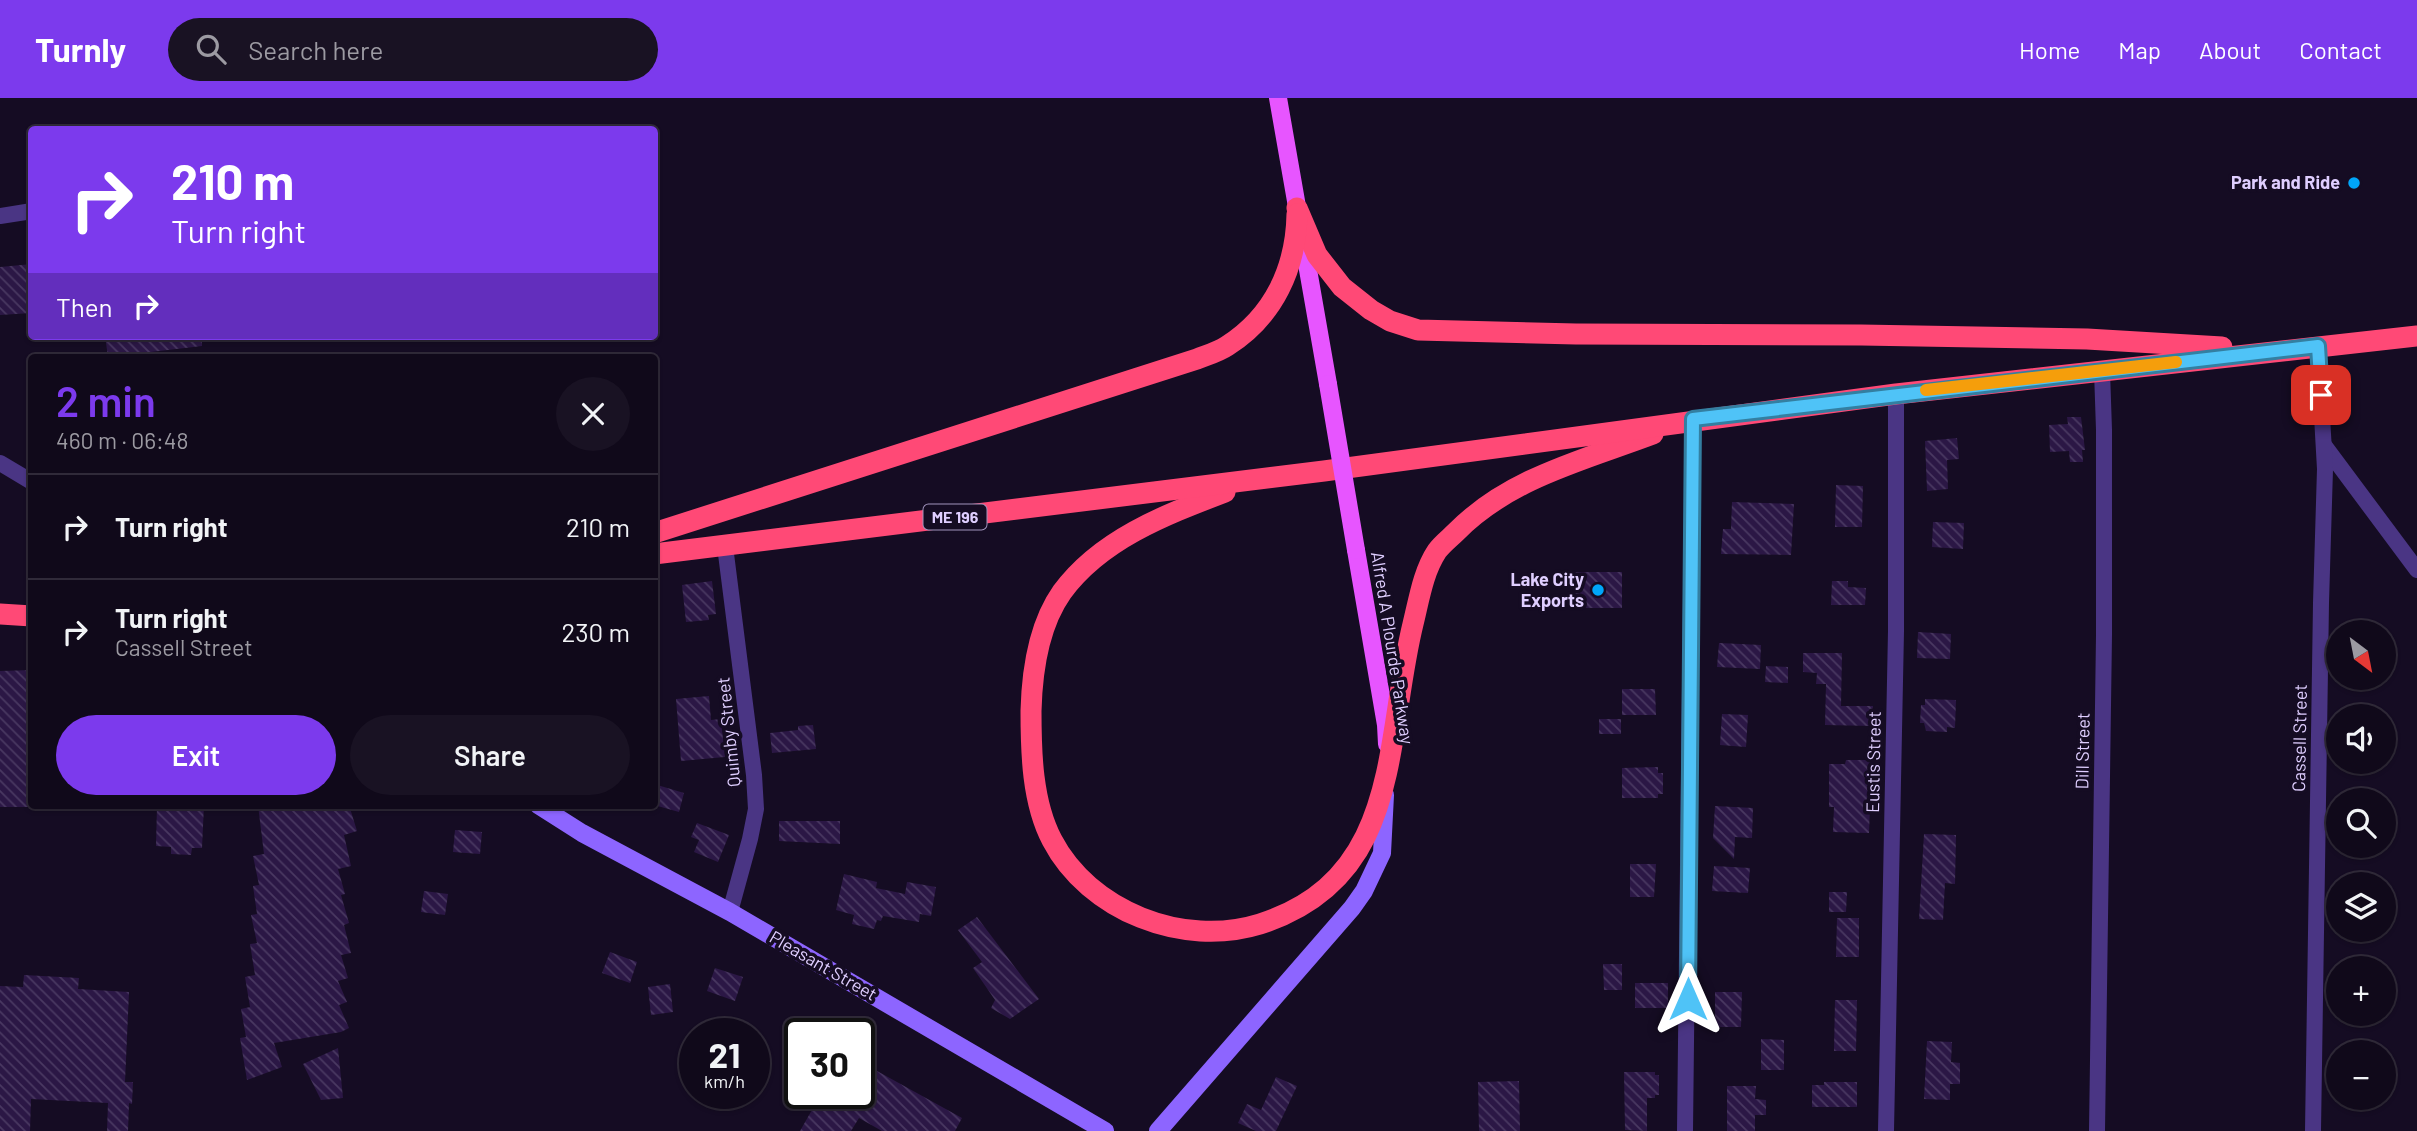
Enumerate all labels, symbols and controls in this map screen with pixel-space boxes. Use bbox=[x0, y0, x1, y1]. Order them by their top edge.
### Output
search box bbox=[168, 18, 658, 81]
text: Turnly bbox=[35, 29, 126, 69]
icon: search bbox=[192, 30, 230, 68]
text: Search here bbox=[248, 34, 383, 65]
text: Home bbox=[2019, 35, 2080, 64]
text: Map bbox=[2118, 35, 2161, 64]
text: About bbox=[2199, 35, 2261, 64]
text: Contact bbox=[2299, 35, 2382, 64]
text: 210 m bbox=[171, 151, 294, 210]
icon: right bbox=[56, 154, 147, 245]
place label: Park and Ride bbox=[2231, 171, 2340, 193]
marker: Park and Ride bbox=[2346, 175, 2362, 191]
text: Turn right bbox=[171, 211, 306, 249]
icon: right bbox=[127, 287, 165, 325]
text: Then bbox=[56, 291, 113, 322]
pin bbox=[2291, 365, 2351, 425]
text: 2 min bbox=[56, 375, 156, 425]
icon: arrive bbox=[2302, 376, 2340, 414]
button: close bbox=[556, 377, 630, 451]
text: 460 m · 06:48 bbox=[56, 426, 188, 454]
road number: ME 196 bbox=[923, 504, 986, 530]
icon: right bbox=[56, 508, 94, 546]
text: Turn right bbox=[115, 511, 228, 542]
text: 210 m bbox=[566, 511, 630, 542]
street label: Alfred A Plourde Parkway bbox=[1367, 550, 1419, 746]
place label: Lake City Exports bbox=[1511, 568, 1584, 611]
marker: Lake City Exports bbox=[1590, 582, 1606, 598]
text: Turn right bbox=[115, 602, 228, 633]
icon: right bbox=[56, 613, 94, 651]
text: 230 m bbox=[561, 616, 630, 647]
north arrow bbox=[2326, 620, 2396, 690]
map controls bbox=[2326, 620, 2396, 1110]
text: Cassell Street bbox=[115, 633, 253, 661]
street label: Quimby Street bbox=[711, 676, 745, 788]
street label: Cassell Street bbox=[2287, 684, 2311, 792]
button: sound bbox=[2326, 704, 2396, 774]
street label: Eustis Street bbox=[1861, 711, 1885, 813]
street label: Dill Street bbox=[2070, 712, 2094, 790]
button: Exit bbox=[56, 715, 336, 795]
button: Share bbox=[350, 715, 630, 795]
button: search bbox=[2326, 788, 2396, 858]
button: layers bbox=[2326, 872, 2396, 942]
street label: Pleasant Street bbox=[766, 926, 881, 1005]
button: + bbox=[2326, 956, 2396, 1026]
position arrow bbox=[1651, 962, 1725, 1036]
speed limit sign: 30 bbox=[784, 1018, 875, 1109]
text: 21 bbox=[709, 1033, 740, 1075]
button: − bbox=[2326, 1040, 2396, 1110]
text: km/h bbox=[704, 1070, 745, 1092]

